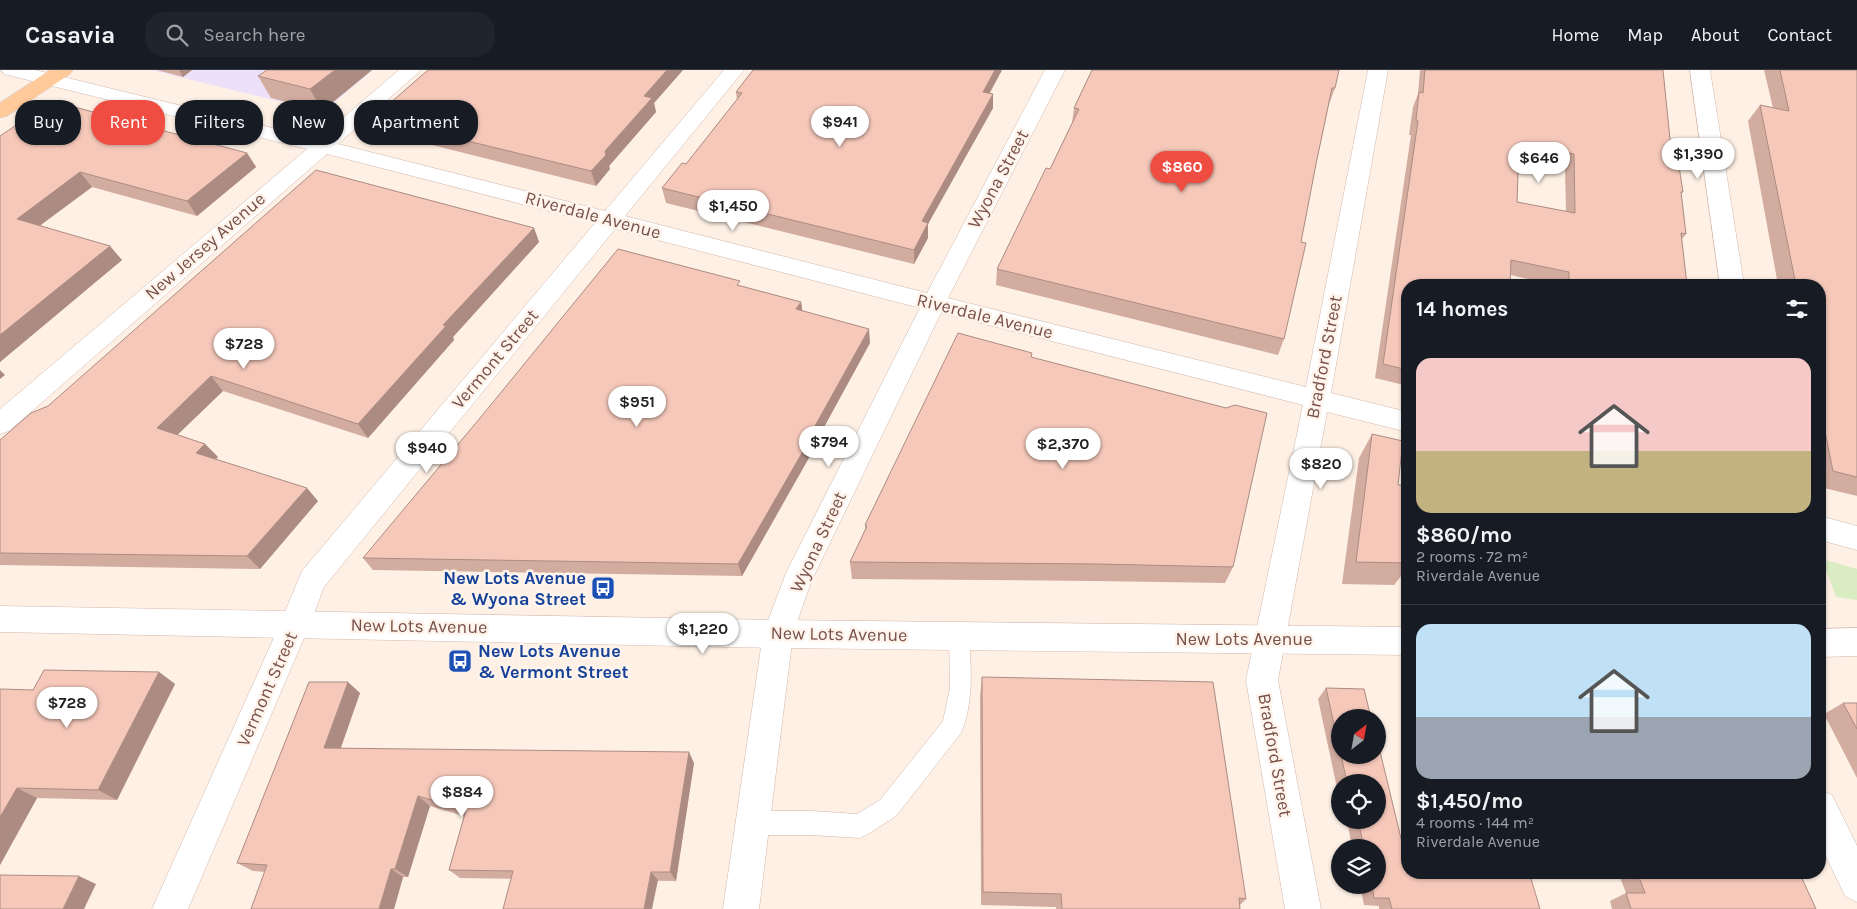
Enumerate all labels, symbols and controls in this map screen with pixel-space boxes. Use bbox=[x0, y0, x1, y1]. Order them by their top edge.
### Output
search box bbox=[145, 12, 495, 57]
text: Casavia bbox=[25, 21, 115, 49]
icon: search bbox=[163, 21, 191, 49]
text: Search here bbox=[203, 24, 306, 46]
text: Home bbox=[1551, 24, 1599, 46]
text: Map bbox=[1627, 24, 1663, 46]
text: About bbox=[1691, 24, 1740, 46]
text: Contact bbox=[1768, 24, 1832, 46]
chip: Buy bbox=[15, 100, 81, 145]
chip: Rent bbox=[91, 100, 165, 145]
chip: Filters bbox=[175, 100, 263, 145]
chip: New bbox=[273, 100, 344, 145]
chip: Apartment bbox=[354, 100, 478, 145]
pin: $941 bbox=[810, 106, 870, 148]
text: $941 bbox=[822, 112, 858, 131]
street label: Wyona Street bbox=[963, 126, 1033, 232]
pin: $1,390 bbox=[1657, 138, 1739, 180]
pin: $646 bbox=[1509, 142, 1569, 184]
text: $1,390 bbox=[1673, 144, 1723, 163]
text: $646 bbox=[1519, 148, 1559, 167]
pin: $860 bbox=[1152, 150, 1212, 193]
text: $860 bbox=[1161, 157, 1203, 176]
street label: Riverdale Avenue bbox=[523, 186, 663, 244]
street label: New Jersey Avenue bbox=[140, 188, 270, 304]
pin: $1,450 bbox=[692, 190, 774, 232]
text: $1,450 bbox=[708, 196, 758, 215]
street label: Riverdale Avenue bbox=[915, 288, 1055, 344]
street label: Bradford Street bbox=[1301, 293, 1347, 421]
icon: filters bbox=[1783, 295, 1811, 323]
text: 14 homes bbox=[1416, 297, 1508, 321]
street label: Vermont Street bbox=[447, 305, 543, 413]
pin: $728 bbox=[214, 328, 274, 370]
text: $728 bbox=[224, 334, 264, 353]
pin: $951 bbox=[607, 386, 667, 428]
icon: home bbox=[1569, 391, 1659, 481]
text: $951 bbox=[619, 392, 655, 411]
pin: $794 bbox=[799, 426, 859, 468]
pin: $2,370 bbox=[1022, 428, 1104, 470]
pin: $940 bbox=[397, 432, 457, 474]
text: $794 bbox=[810, 432, 848, 451]
text: $2,370 bbox=[1037, 434, 1089, 453]
text: $940 bbox=[407, 438, 447, 457]
pin: $820 bbox=[1291, 448, 1351, 490]
text: $820 bbox=[1300, 454, 1342, 473]
street label: Wyona Street bbox=[785, 488, 851, 596]
text: $860/mo bbox=[1416, 523, 1512, 547]
text: 2 rooms · 72 m² bbox=[1416, 547, 1528, 566]
text: Riverdale Avenue bbox=[1416, 566, 1540, 585]
place label: New Lots Avenue & Wyona Street bbox=[443, 567, 586, 610]
bus stop icon: New Lots Avenue & Wyona Street bbox=[590, 575, 616, 601]
pin: $1,220 bbox=[662, 612, 744, 655]
street label: New Lots Avenue bbox=[350, 614, 488, 638]
text: $1,220 bbox=[678, 619, 728, 638]
street label: New Lots Avenue bbox=[770, 622, 908, 646]
street label: Vermont Street bbox=[232, 628, 302, 750]
street label: New Lots Avenue bbox=[1176, 628, 1312, 650]
place label: New Lots Avenue & Vermont Street bbox=[478, 640, 629, 683]
bus stop icon: New Lots Avenue & Vermont Street bbox=[447, 648, 473, 674]
icon: home bbox=[1569, 656, 1659, 746]
pin: $728 bbox=[37, 686, 97, 729]
street label: Bradford Street bbox=[1253, 691, 1297, 819]
text: $728 bbox=[47, 693, 87, 712]
north arrow bbox=[1331, 709, 1386, 764]
map controls bbox=[1331, 709, 1386, 894]
button: locate bbox=[1331, 774, 1386, 829]
pin: $884 bbox=[432, 776, 492, 818]
text: $884 bbox=[441, 782, 483, 801]
text: $1,450/mo bbox=[1416, 789, 1523, 813]
text: 4 rooms · 144 m² bbox=[1416, 813, 1534, 832]
text: Riverdale Avenue bbox=[1416, 832, 1540, 851]
button: layers bbox=[1331, 839, 1386, 894]

